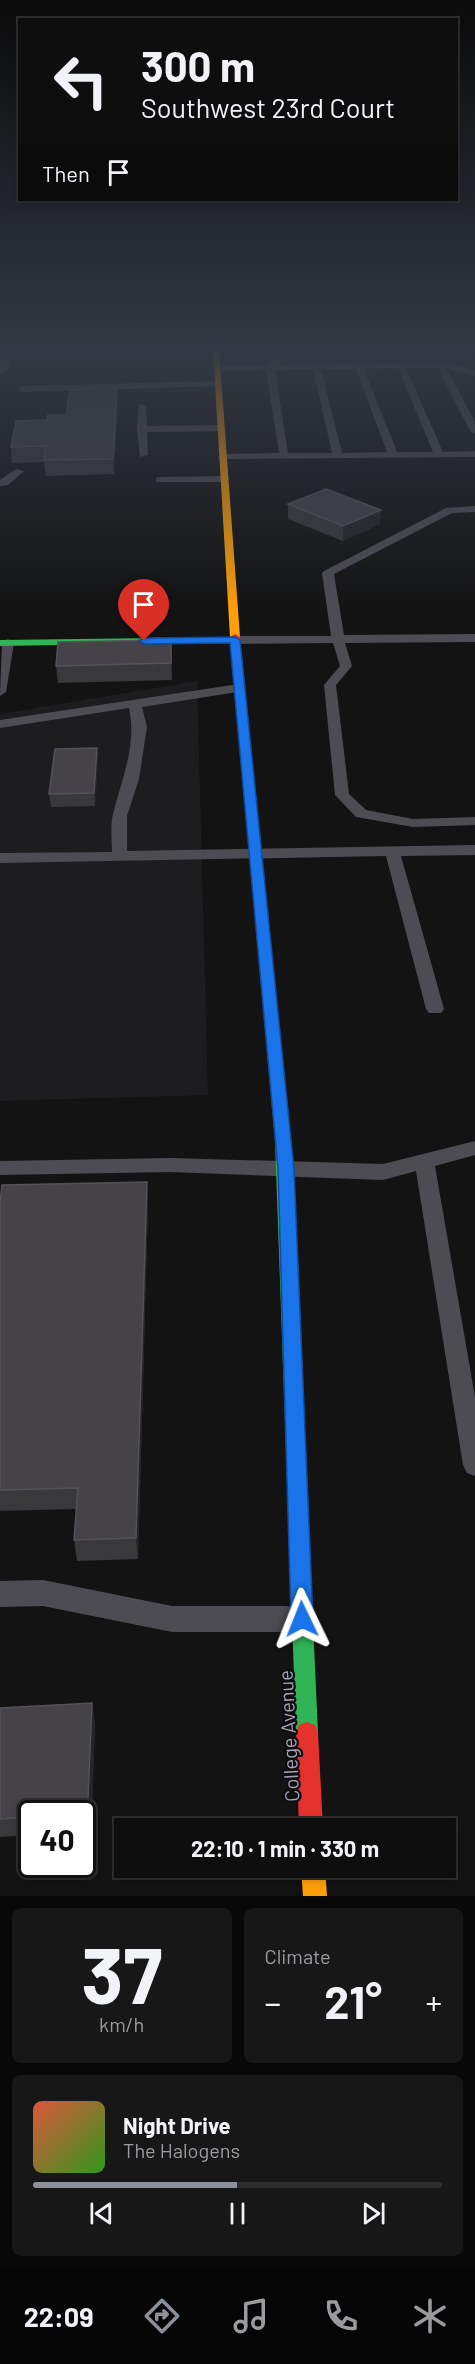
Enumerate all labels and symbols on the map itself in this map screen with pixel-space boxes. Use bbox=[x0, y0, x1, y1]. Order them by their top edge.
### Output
pin bbox=[118, 579, 169, 641]
position arrow bbox=[270, 1587, 334, 1651]
street label: College Avenue bbox=[273, 1670, 303, 1802]
speed limit sign: 40 bbox=[18, 1800, 96, 1878]

